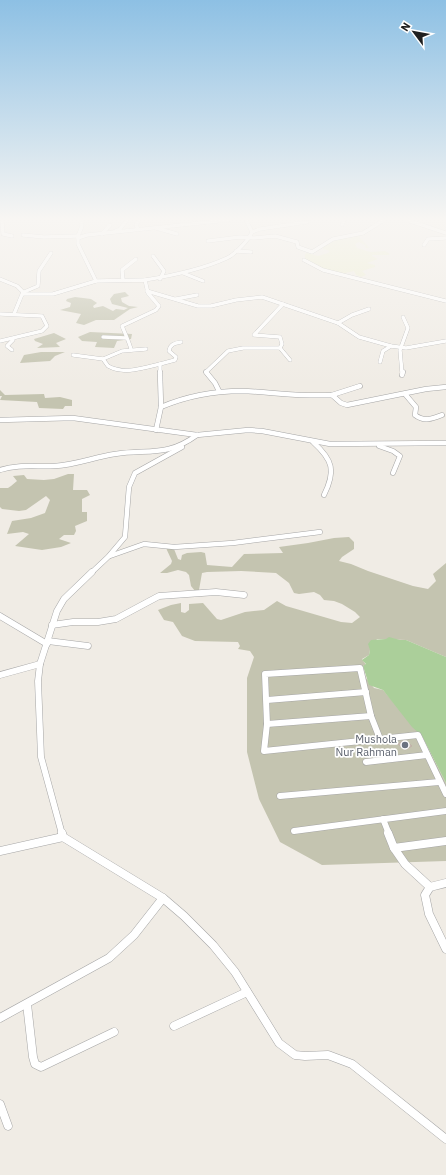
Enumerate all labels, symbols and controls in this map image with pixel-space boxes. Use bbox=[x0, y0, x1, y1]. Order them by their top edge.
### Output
north arrow bbox=[394, 12, 434, 52]
text: N bbox=[397, 20, 414, 34]
place label: Mushola Nur Rahman bbox=[336, 732, 397, 759]
marker: Mushola Nur Rahman bbox=[400, 740, 410, 750]

